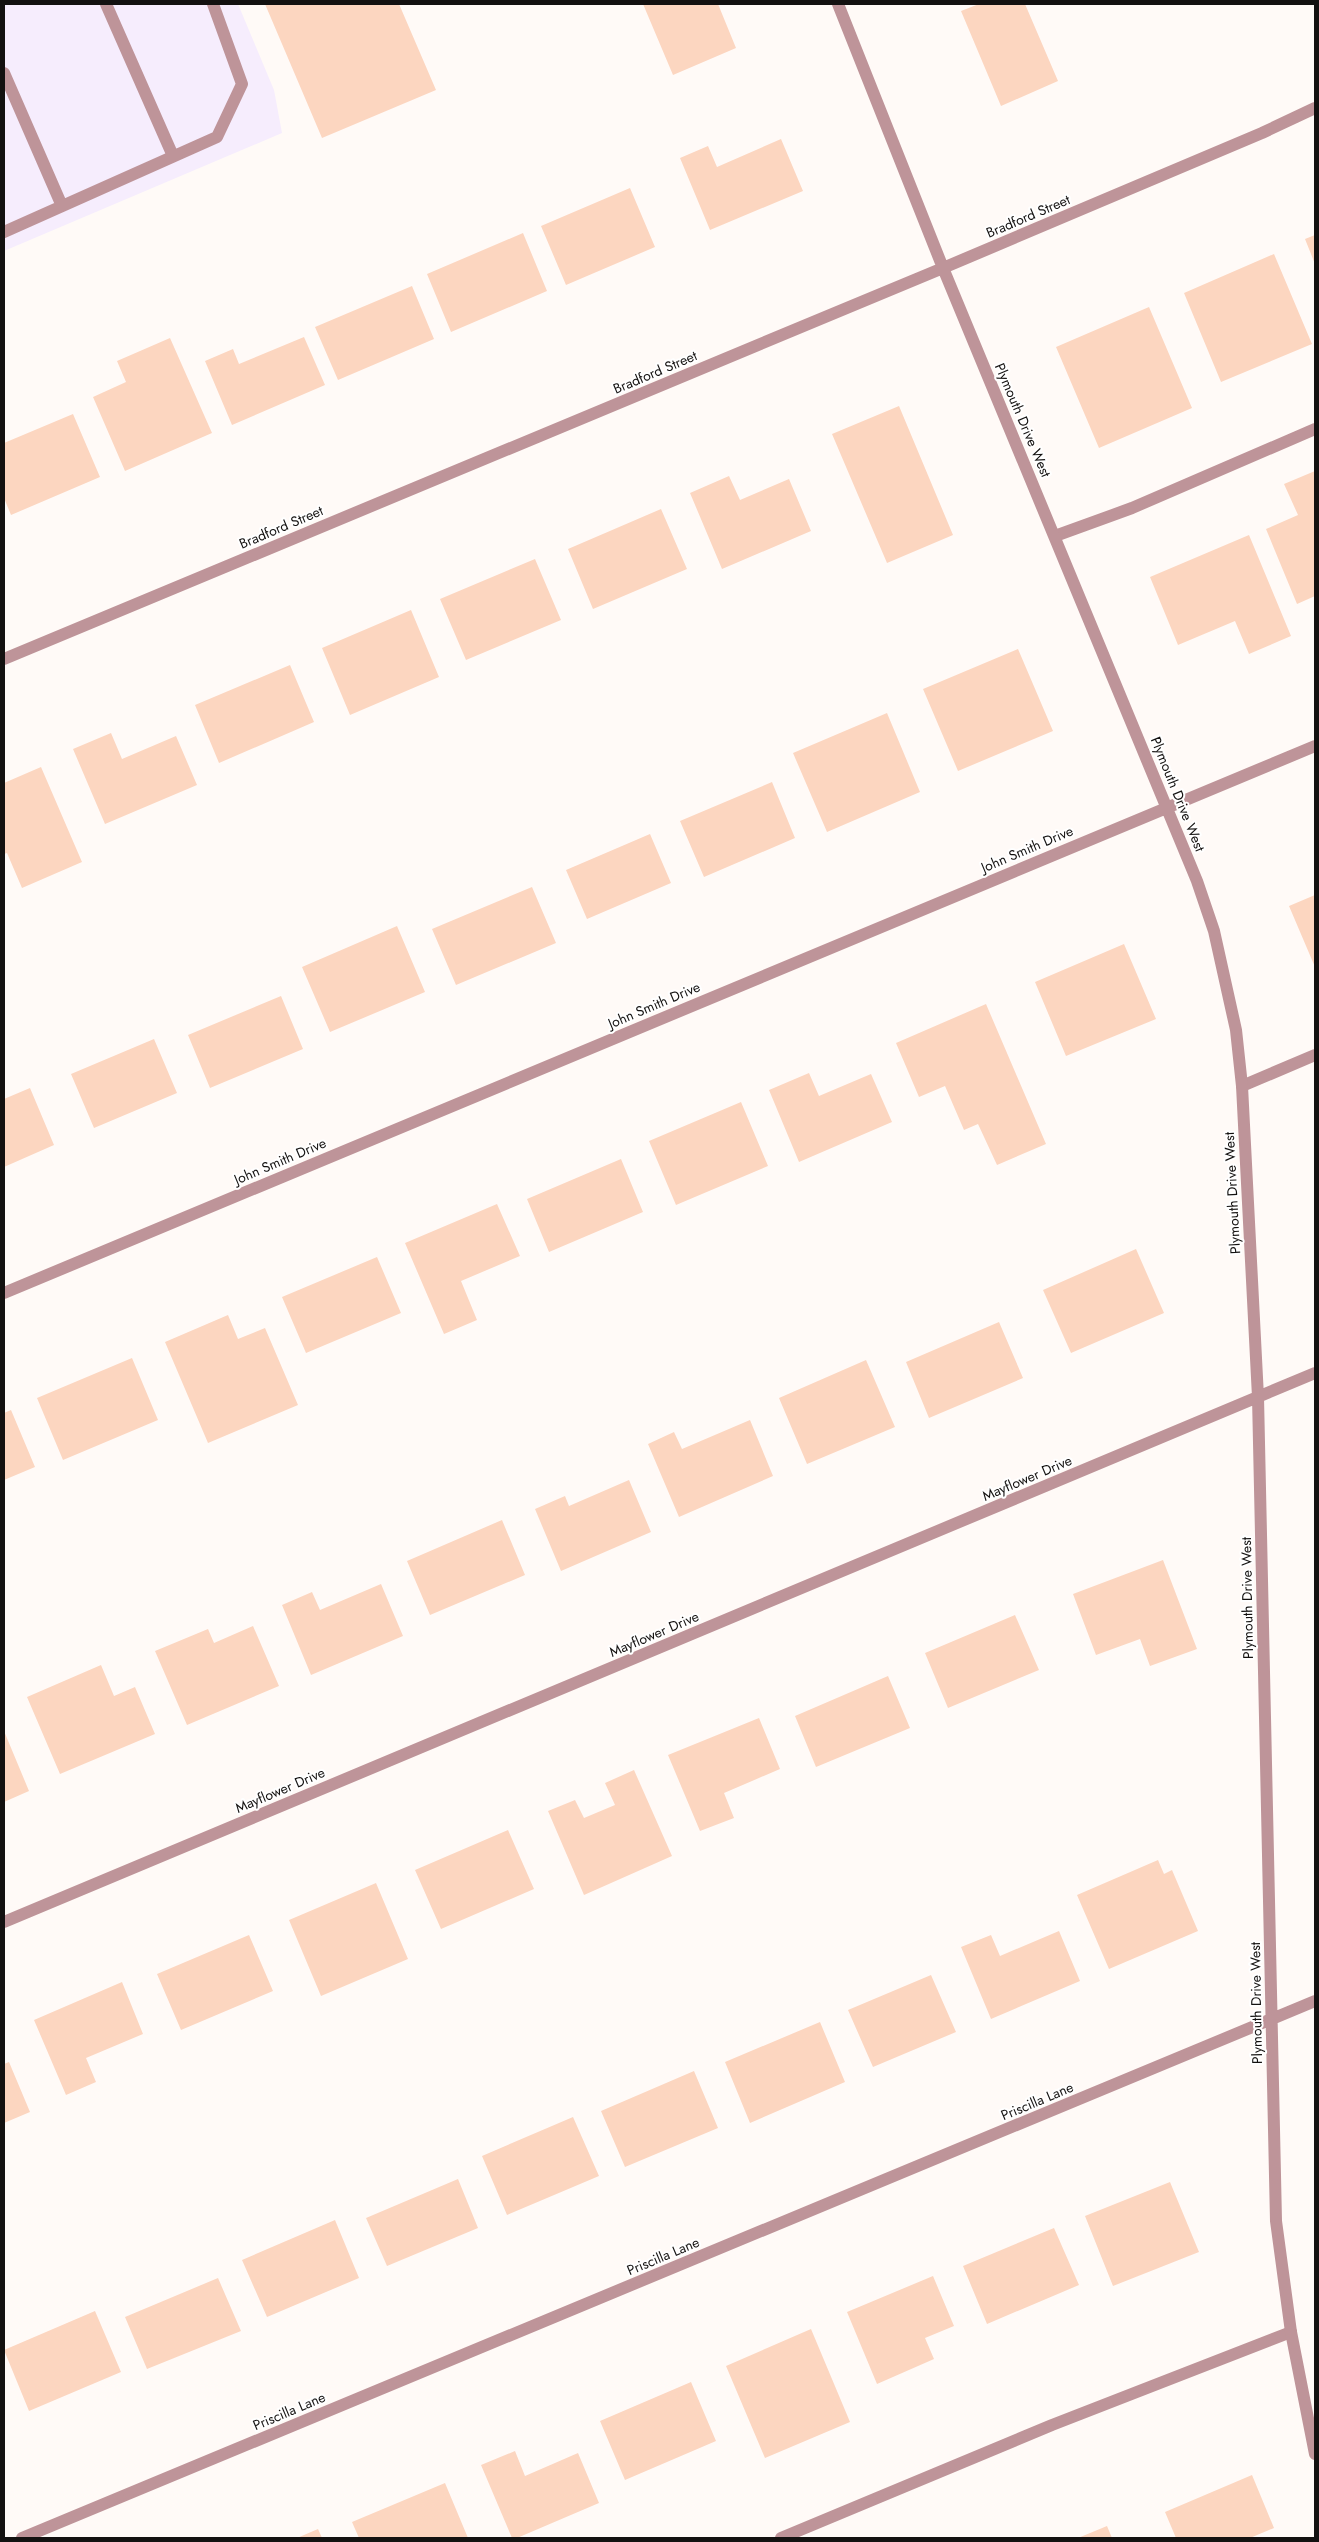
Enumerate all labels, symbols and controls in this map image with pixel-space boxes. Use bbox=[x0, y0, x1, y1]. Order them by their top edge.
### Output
street label: Bradford Street bbox=[983, 189, 1074, 243]
street label: Bradford Street bbox=[610, 345, 701, 399]
street label: Plymouth Drive West bbox=[990, 360, 1056, 481]
street label: Bradford Street bbox=[236, 500, 327, 554]
street label: Plymouth Drive West bbox=[1146, 734, 1210, 855]
street label: John Smith Drive bbox=[976, 821, 1076, 878]
street label: John Smith Drive bbox=[603, 977, 703, 1034]
street label: Plymouth Drive West bbox=[1219, 1131, 1245, 1255]
street label: John Smith Drive bbox=[229, 1133, 329, 1190]
street label: Mayflower Drive bbox=[979, 1450, 1075, 1506]
street label: Plymouth Drive West bbox=[1236, 1536, 1258, 1659]
street label: Mayflower Drive bbox=[606, 1606, 702, 1662]
street label: Mayflower Drive bbox=[232, 1762, 328, 1818]
street label: Plymouth Drive West bbox=[1245, 1941, 1267, 2064]
street label: Priscilla Lane bbox=[998, 2077, 1076, 2125]
street label: Priscilla Lane bbox=[624, 2232, 702, 2280]
street label: Priscilla Lane bbox=[250, 2387, 328, 2435]

